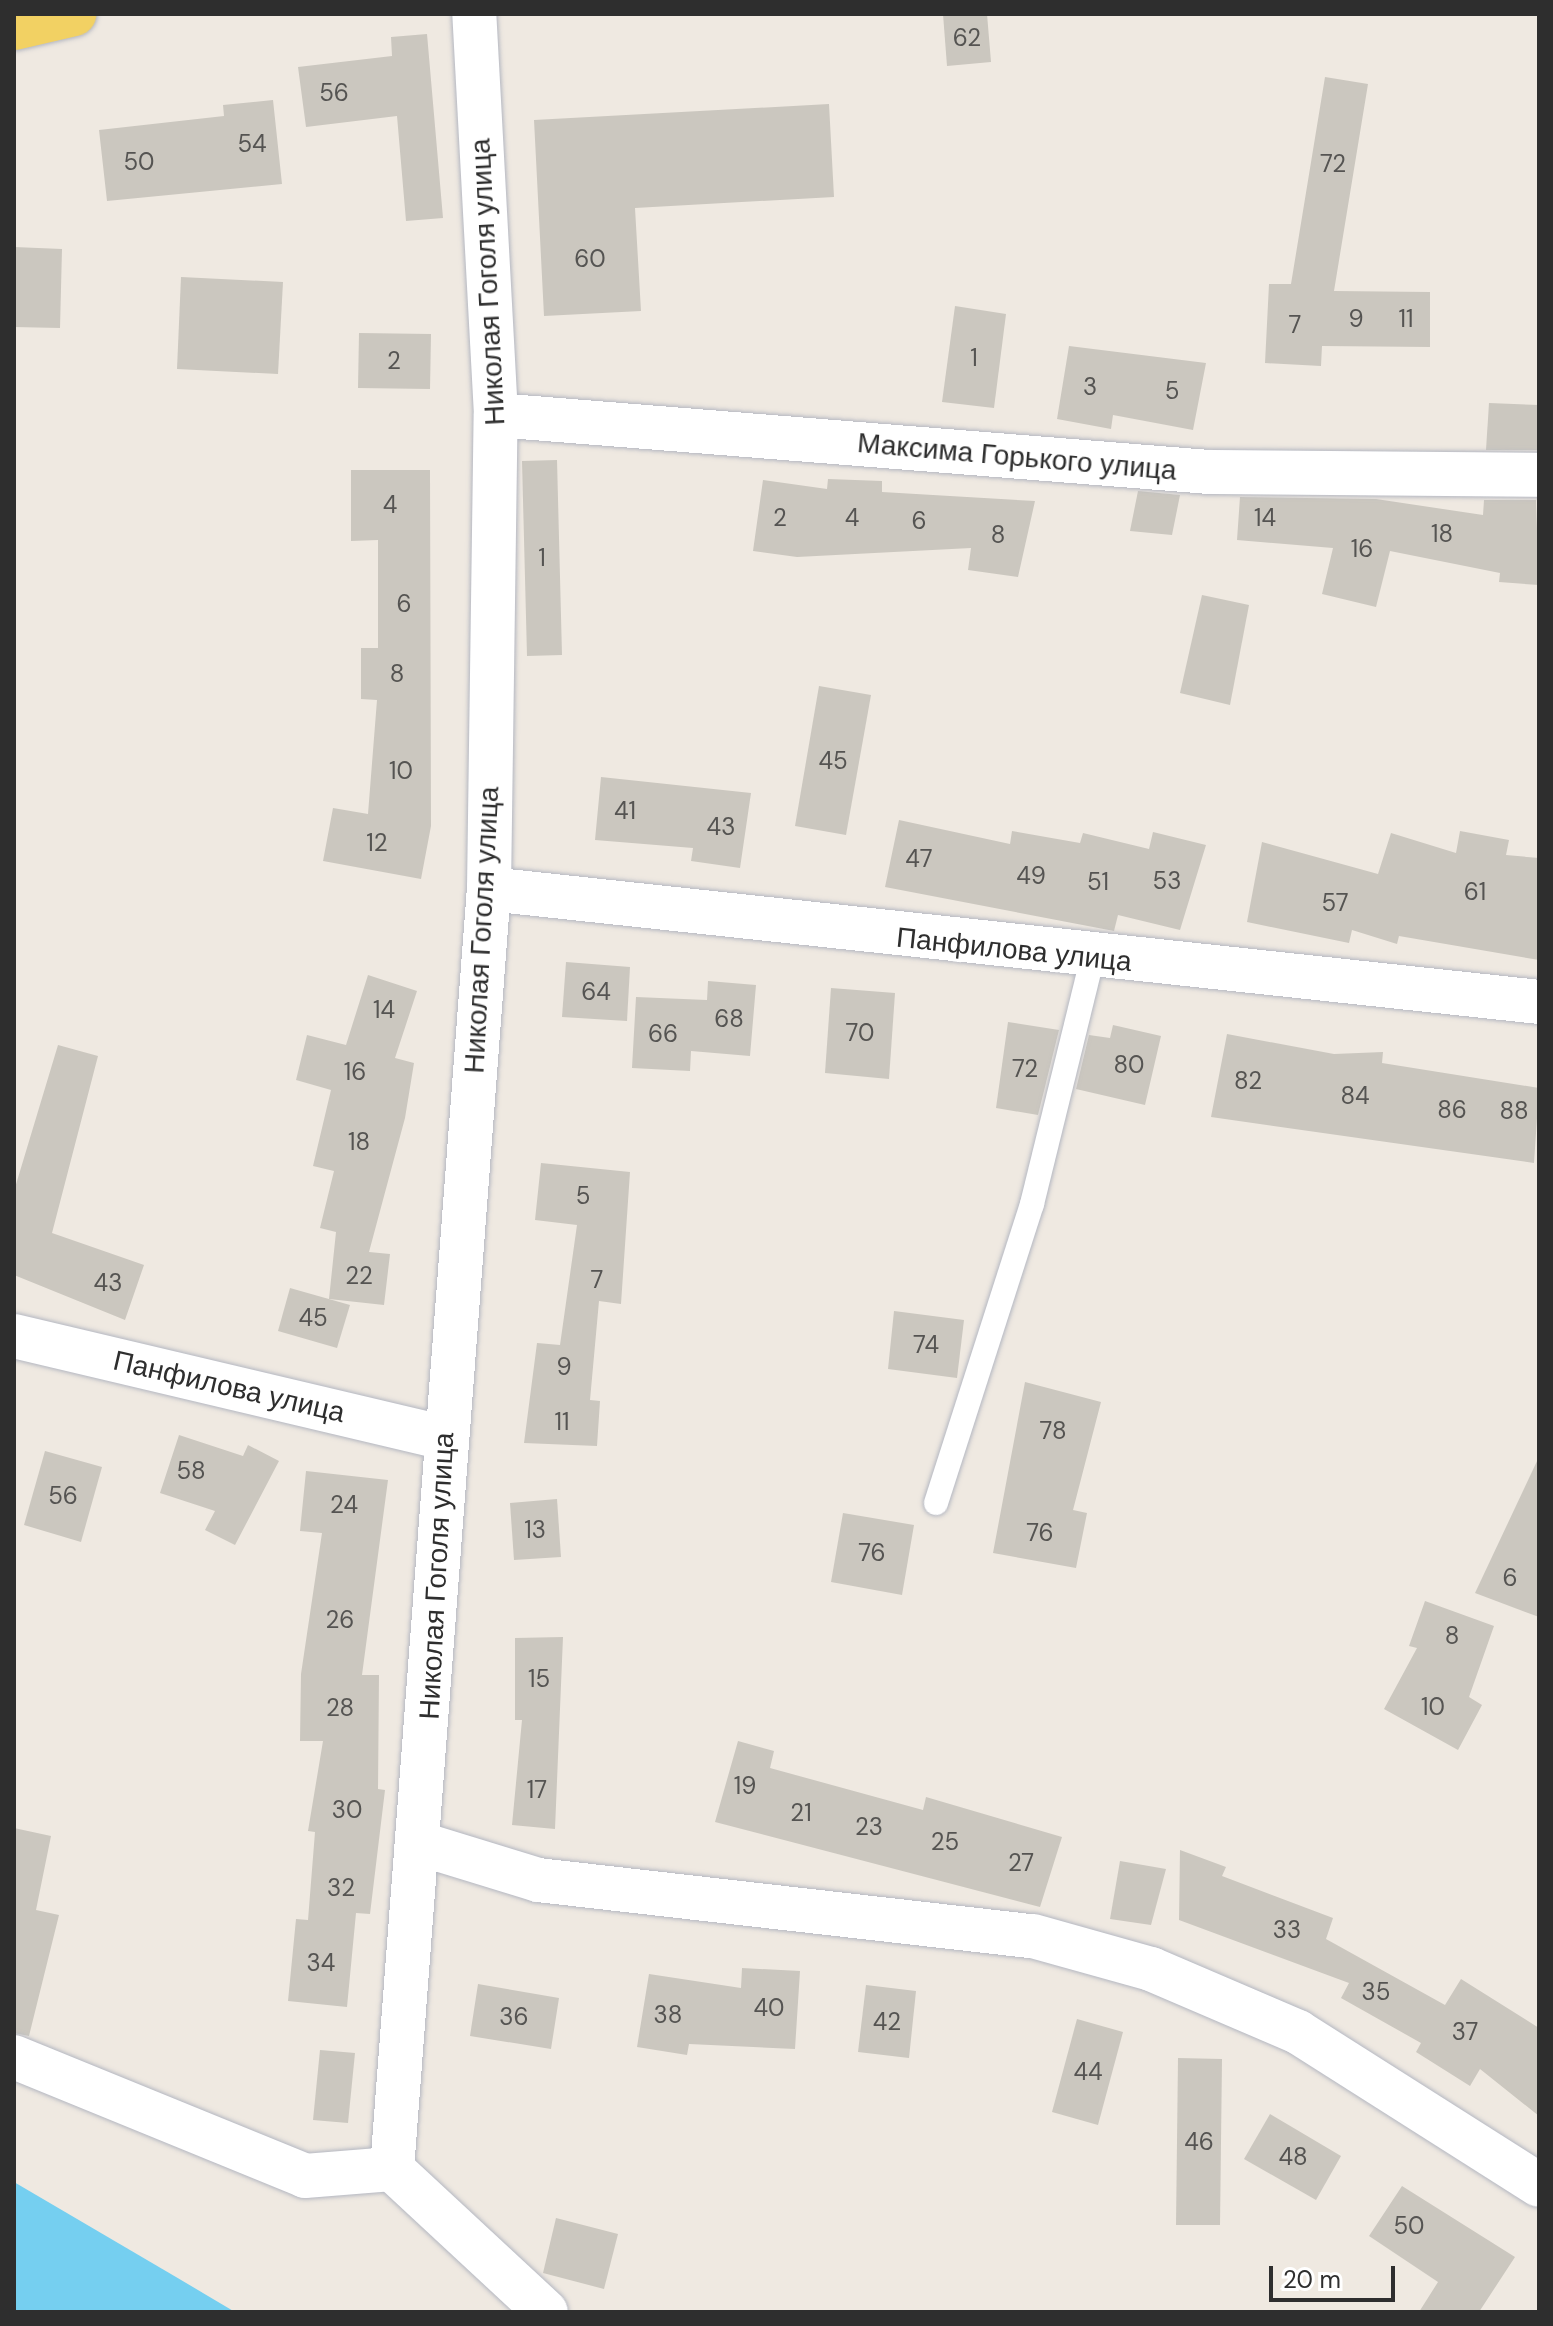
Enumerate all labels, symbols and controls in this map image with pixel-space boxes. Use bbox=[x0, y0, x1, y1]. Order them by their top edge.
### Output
house number: 62 bbox=[953, 24, 981, 52]
house number: 56 bbox=[319, 79, 349, 107]
house number: 54 bbox=[237, 130, 267, 158]
street label: Николая Гоголя улица bbox=[464, 138, 512, 426]
house number: 50 bbox=[123, 148, 155, 176]
house number: 72 bbox=[1320, 150, 1346, 178]
house number: 60 bbox=[574, 245, 606, 273]
house number: 9 bbox=[1348, 305, 1364, 333]
house number: 11 bbox=[1399, 305, 1413, 333]
house number: 7 bbox=[1289, 311, 1301, 339]
house number: 1 bbox=[970, 344, 978, 372]
house number: 2 bbox=[387, 347, 401, 375]
house number: 3 bbox=[1083, 373, 1097, 401]
house number: 5 bbox=[1165, 377, 1179, 405]
street label: Максима Горького улица bbox=[856, 426, 1178, 488]
house number: 4 bbox=[383, 491, 397, 519]
house number: 2 bbox=[773, 504, 787, 532]
house number: 4 bbox=[845, 504, 859, 532]
house number: 14 bbox=[1254, 504, 1276, 532]
house number: 6 bbox=[911, 507, 927, 535]
house number: 18 bbox=[1431, 520, 1453, 548]
house number: 8 bbox=[991, 521, 1005, 549]
house number: 16 bbox=[1351, 535, 1373, 563]
house number: 1 bbox=[538, 544, 546, 572]
house number: 6 bbox=[396, 590, 412, 618]
house number: 8 bbox=[390, 660, 404, 688]
house number: 45 bbox=[818, 747, 848, 775]
house number: 10 bbox=[389, 757, 413, 785]
street label: Николая Гоголя улица bbox=[458, 786, 506, 1074]
house number: 41 bbox=[614, 797, 636, 825]
house number: 43 bbox=[707, 813, 735, 841]
house number: 12 bbox=[366, 829, 388, 857]
house number: 47 bbox=[905, 845, 933, 873]
house number: 49 bbox=[1016, 862, 1046, 890]
house number: 53 bbox=[1153, 867, 1181, 895]
house number: 51 bbox=[1087, 868, 1109, 896]
house number: 61 bbox=[1464, 878, 1486, 906]
house number: 57 bbox=[1321, 889, 1349, 917]
street label: Панфилова улица bbox=[895, 921, 1133, 979]
house number: 64 bbox=[581, 978, 611, 1006]
house number: 14 bbox=[373, 996, 395, 1024]
house number: 68 bbox=[714, 1005, 744, 1033]
house number: 70 bbox=[846, 1019, 874, 1047]
house number: 66 bbox=[648, 1020, 678, 1048]
house number: 80 bbox=[1113, 1051, 1145, 1079]
house number: 72 bbox=[1012, 1055, 1038, 1083]
house number: 16 bbox=[344, 1058, 366, 1086]
house number: 82 bbox=[1234, 1067, 1262, 1095]
house number: 84 bbox=[1340, 1082, 1370, 1110]
house number: 86 bbox=[1437, 1096, 1467, 1124]
house number: 88 bbox=[1499, 1097, 1529, 1125]
house number: 18 bbox=[348, 1128, 370, 1156]
house number: 5 bbox=[576, 1182, 590, 1210]
house number: 22 bbox=[345, 1262, 373, 1290]
house number: 7 bbox=[591, 1266, 603, 1294]
house number: 43 bbox=[94, 1269, 122, 1297]
house number: 45 bbox=[298, 1304, 328, 1332]
house number: 74 bbox=[913, 1331, 939, 1359]
street label: Панфилова улица bbox=[110, 1344, 348, 1430]
house number: 9 bbox=[556, 1353, 572, 1381]
house number: 11 bbox=[555, 1408, 569, 1436]
house number: 78 bbox=[1040, 1417, 1066, 1445]
street label: Николая Гоголя улица bbox=[413, 1432, 461, 1720]
house number: 58 bbox=[176, 1457, 206, 1485]
house number: 56 bbox=[48, 1482, 78, 1510]
house number: 24 bbox=[330, 1491, 358, 1519]
house number: 13 bbox=[524, 1516, 546, 1544]
house number: 76 bbox=[1026, 1519, 1054, 1547]
house number: 76 bbox=[858, 1539, 886, 1567]
house number: 6 bbox=[1502, 1564, 1518, 1592]
house number: 26 bbox=[326, 1606, 354, 1634]
house number: 8 bbox=[1445, 1622, 1459, 1650]
house number: 15 bbox=[528, 1665, 550, 1693]
house number: 10 bbox=[1421, 1693, 1445, 1721]
house number: 28 bbox=[326, 1694, 354, 1722]
house number: 19 bbox=[734, 1772, 756, 1800]
house number: 17 bbox=[527, 1776, 547, 1804]
house number: 30 bbox=[332, 1796, 362, 1824]
house number: 21 bbox=[790, 1799, 812, 1827]
house number: 23 bbox=[855, 1813, 883, 1841]
house number: 25 bbox=[931, 1828, 959, 1856]
house number: 27 bbox=[1008, 1849, 1034, 1877]
house number: 32 bbox=[327, 1874, 355, 1902]
house number: 33 bbox=[1273, 1916, 1301, 1944]
house number: 34 bbox=[307, 1949, 335, 1977]
house number: 35 bbox=[1362, 1978, 1390, 2006]
house number: 40 bbox=[754, 1994, 784, 2022]
house number: 38 bbox=[654, 2001, 682, 2029]
house number: 36 bbox=[499, 2003, 529, 2031]
house number: 42 bbox=[873, 2008, 901, 2036]
house number: 37 bbox=[1452, 2018, 1478, 2046]
house number: 44 bbox=[1073, 2058, 1103, 2086]
house number: 46 bbox=[1184, 2128, 1214, 2156]
house number: 48 bbox=[1278, 2143, 1308, 2171]
house number: 50 bbox=[1393, 2212, 1425, 2240]
scale bar bbox=[1273, 2250, 1399, 2300]
text: 20 m bbox=[1283, 2264, 1341, 2295]

